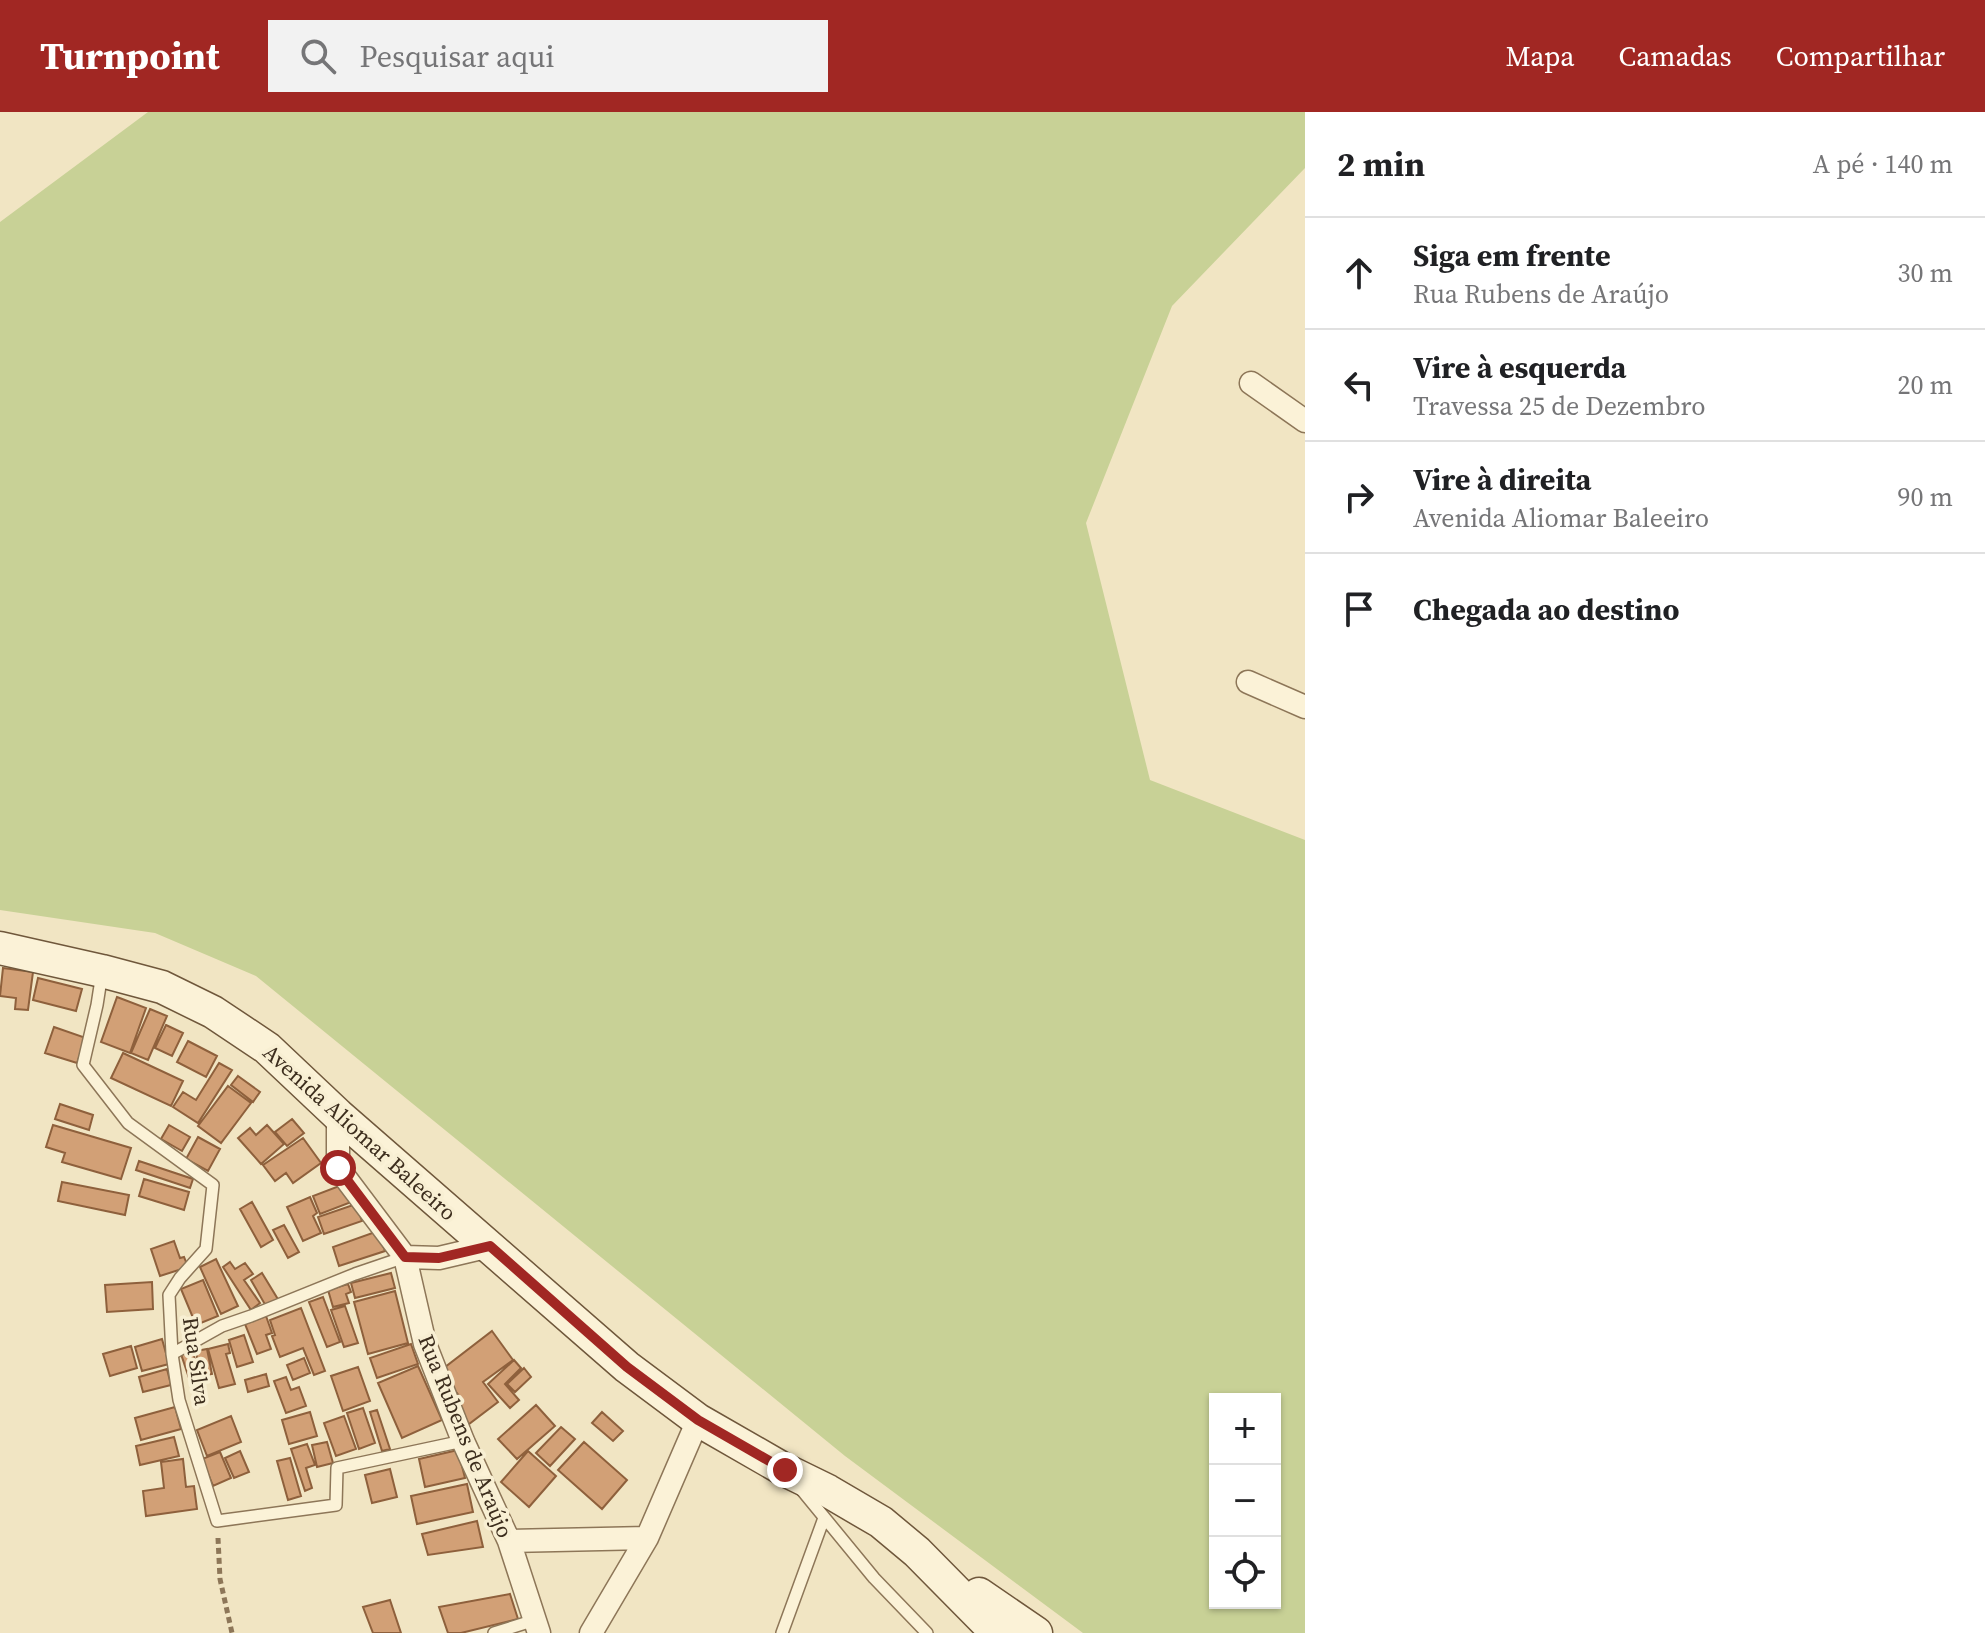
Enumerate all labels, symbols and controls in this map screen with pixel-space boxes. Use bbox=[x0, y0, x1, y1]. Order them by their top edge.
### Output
search box bbox=[268, 20, 828, 92]
text: Turnpoint bbox=[40, 30, 220, 82]
icon: search bbox=[296, 34, 340, 78]
text: Pesquisar aqui bbox=[360, 36, 554, 77]
text: Mapa bbox=[1506, 37, 1575, 75]
text: Camadas bbox=[1619, 37, 1732, 75]
text: Compartilhar bbox=[1776, 37, 1945, 75]
text: 2 min bbox=[1337, 141, 1425, 187]
text: A pé · 140 m bbox=[1813, 146, 1953, 182]
text: Siga em frente bbox=[1413, 235, 1611, 276]
icon: ahead bbox=[1337, 251, 1381, 295]
text: 30 m bbox=[1898, 255, 1953, 291]
text: Rua Rubens de Araújo bbox=[1413, 276, 1669, 312]
text: Vire à esquerda bbox=[1413, 347, 1626, 388]
icon: left bbox=[1337, 363, 1381, 407]
text: 20 m bbox=[1898, 367, 1953, 403]
text: Travessa 25 de Dezembro bbox=[1413, 388, 1705, 424]
text: Vire à direita bbox=[1413, 459, 1592, 500]
icon: right bbox=[1337, 475, 1381, 519]
text: 90 m bbox=[1898, 479, 1953, 515]
text: Avenida Aliomar Baleeiro bbox=[1413, 500, 1709, 536]
icon: arrive bbox=[1337, 587, 1381, 631]
text: Chegada ao destino bbox=[1413, 589, 1679, 630]
street label: Avenida Aliomar Baleeiro bbox=[257, 1037, 463, 1227]
route start bbox=[320, 1150, 356, 1186]
street label: Rua Silva bbox=[176, 1315, 218, 1408]
street label: Rua Rubens de Araújo bbox=[412, 1330, 520, 1542]
map controls bbox=[1209, 1393, 1281, 1609]
button: + bbox=[1209, 1393, 1281, 1465]
route end bbox=[767, 1452, 803, 1488]
button: − bbox=[1209, 1465, 1281, 1537]
button: locate bbox=[1209, 1537, 1281, 1609]

